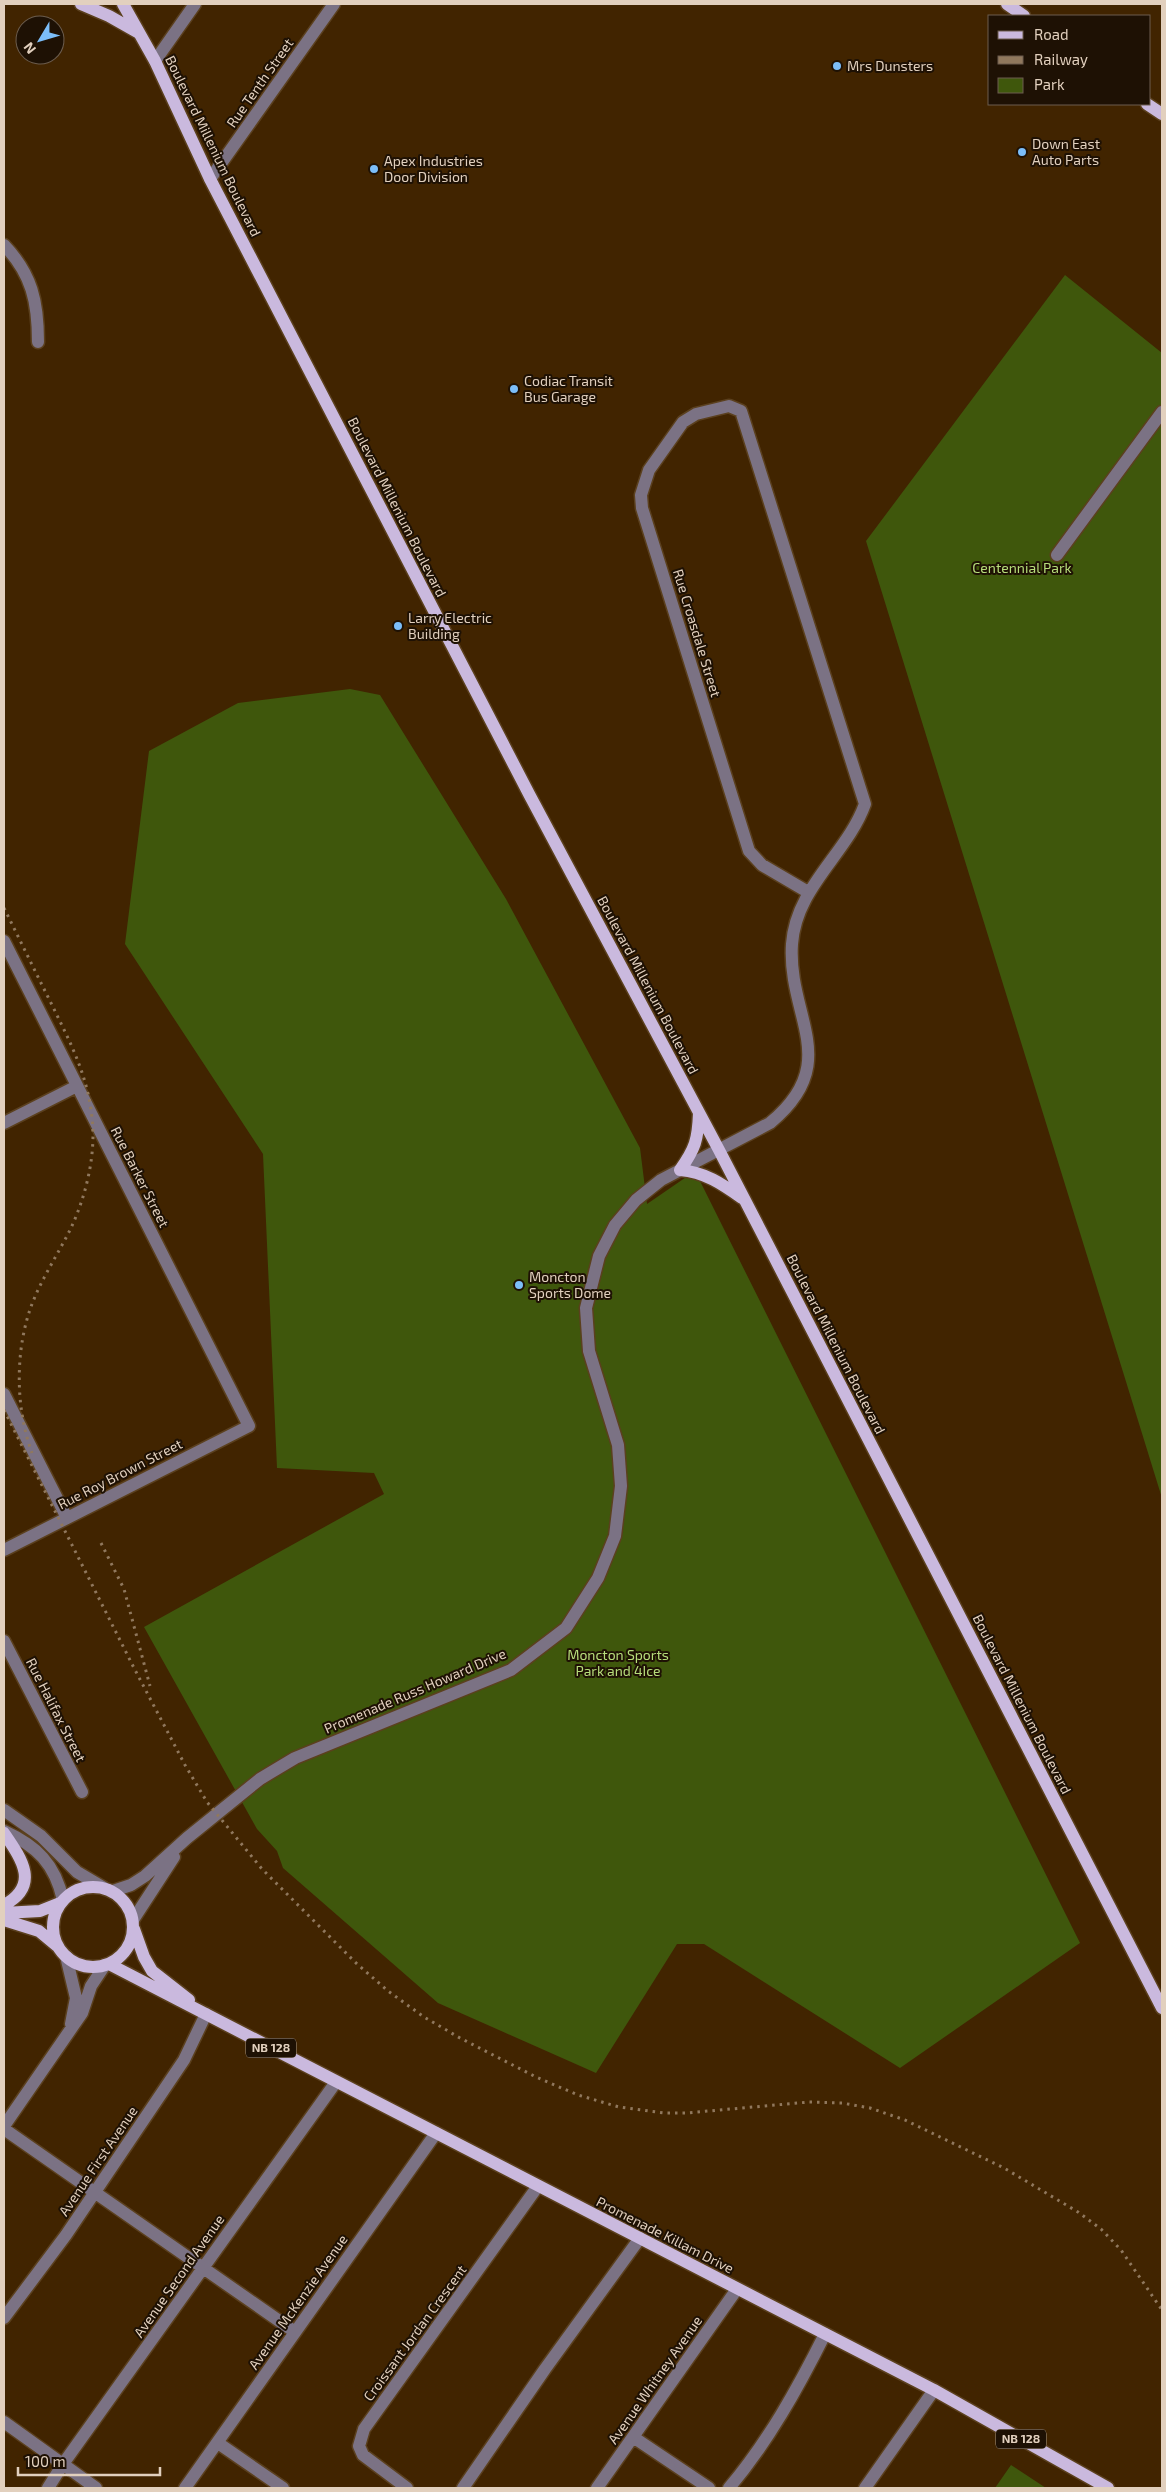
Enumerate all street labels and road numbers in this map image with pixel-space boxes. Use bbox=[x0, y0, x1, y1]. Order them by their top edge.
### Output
street label: Rue Tenth Street bbox=[223, 35, 297, 130]
street label: Boulevard Millenium Boulevard bbox=[162, 53, 265, 239]
street label: Boulevard Millenium Boulevard bbox=[345, 414, 450, 599]
street label: Rue Croasdale Street bbox=[670, 567, 725, 699]
street label: Boulevard Millenium Boulevard bbox=[594, 893, 703, 1077]
street label: Rue Barker Street bbox=[108, 1123, 173, 1230]
street label: Boulevard Millenium Boulevard bbox=[784, 1251, 889, 1436]
street label: Rue Roy Brown Street bbox=[55, 1435, 185, 1512]
street label: Boulevard Millenium Boulevard bbox=[970, 1611, 1075, 1796]
street label: Promenade Russ Howard Drive bbox=[321, 1644, 508, 1737]
street label: Rue Halifax Street bbox=[23, 1655, 90, 1765]
road number: NB 128 bbox=[246, 2039, 296, 2058]
street label: Avenue First Avenue bbox=[55, 2103, 141, 2219]
street label: Promenade Killam Drive bbox=[594, 2192, 737, 2277]
street label: Avenue Second Avenue bbox=[130, 2211, 227, 2340]
street label: Avenue McKenzie Avenue bbox=[245, 2231, 351, 2372]
street label: Croissant Jordan Crescent bbox=[360, 2261, 470, 2404]
street label: Avenue Whitney Avenue bbox=[604, 2312, 705, 2447]
road number: NB 128 bbox=[996, 2430, 1046, 2448]

